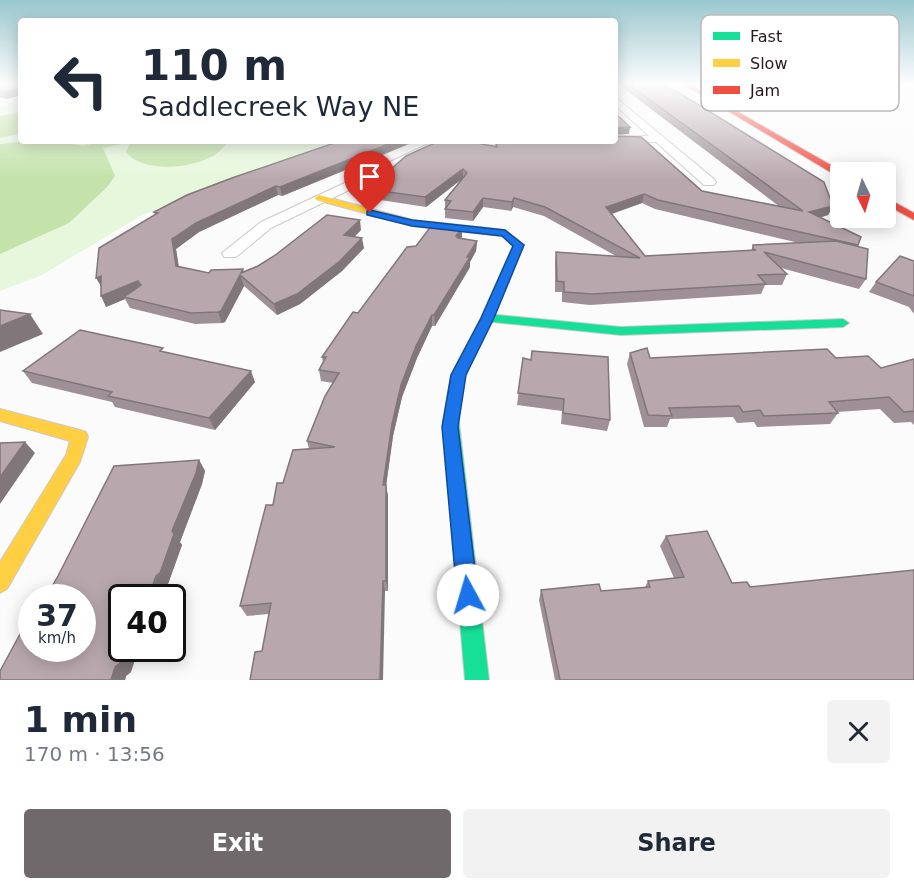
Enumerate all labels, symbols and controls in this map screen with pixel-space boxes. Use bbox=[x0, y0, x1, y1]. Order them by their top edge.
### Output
legend bbox=[701, 15, 899, 111]
text: Fast bbox=[750, 27, 782, 46]
text: 110 m bbox=[141, 41, 287, 90]
icon: left bbox=[42, 42, 120, 120]
text: Slow bbox=[750, 54, 787, 73]
text: Jam bbox=[749, 81, 780, 100]
text: Saddlecreek Way NE bbox=[141, 91, 419, 122]
pin bbox=[344, 151, 395, 213]
icon: arrive bbox=[353, 160, 386, 193]
north arrow bbox=[830, 162, 896, 228]
map controls bbox=[830, 162, 896, 228]
position arrow bbox=[436, 563, 500, 627]
speed limit sign: 40 bbox=[108, 584, 186, 662]
text: 37 bbox=[36, 598, 78, 633]
text: km/h bbox=[38, 629, 76, 647]
text: 1 min bbox=[24, 699, 137, 740]
button: close bbox=[827, 700, 890, 763]
text: 170 m · 13:56 bbox=[24, 742, 165, 766]
button: Exit bbox=[24, 809, 451, 878]
button: Share bbox=[463, 809, 890, 878]

